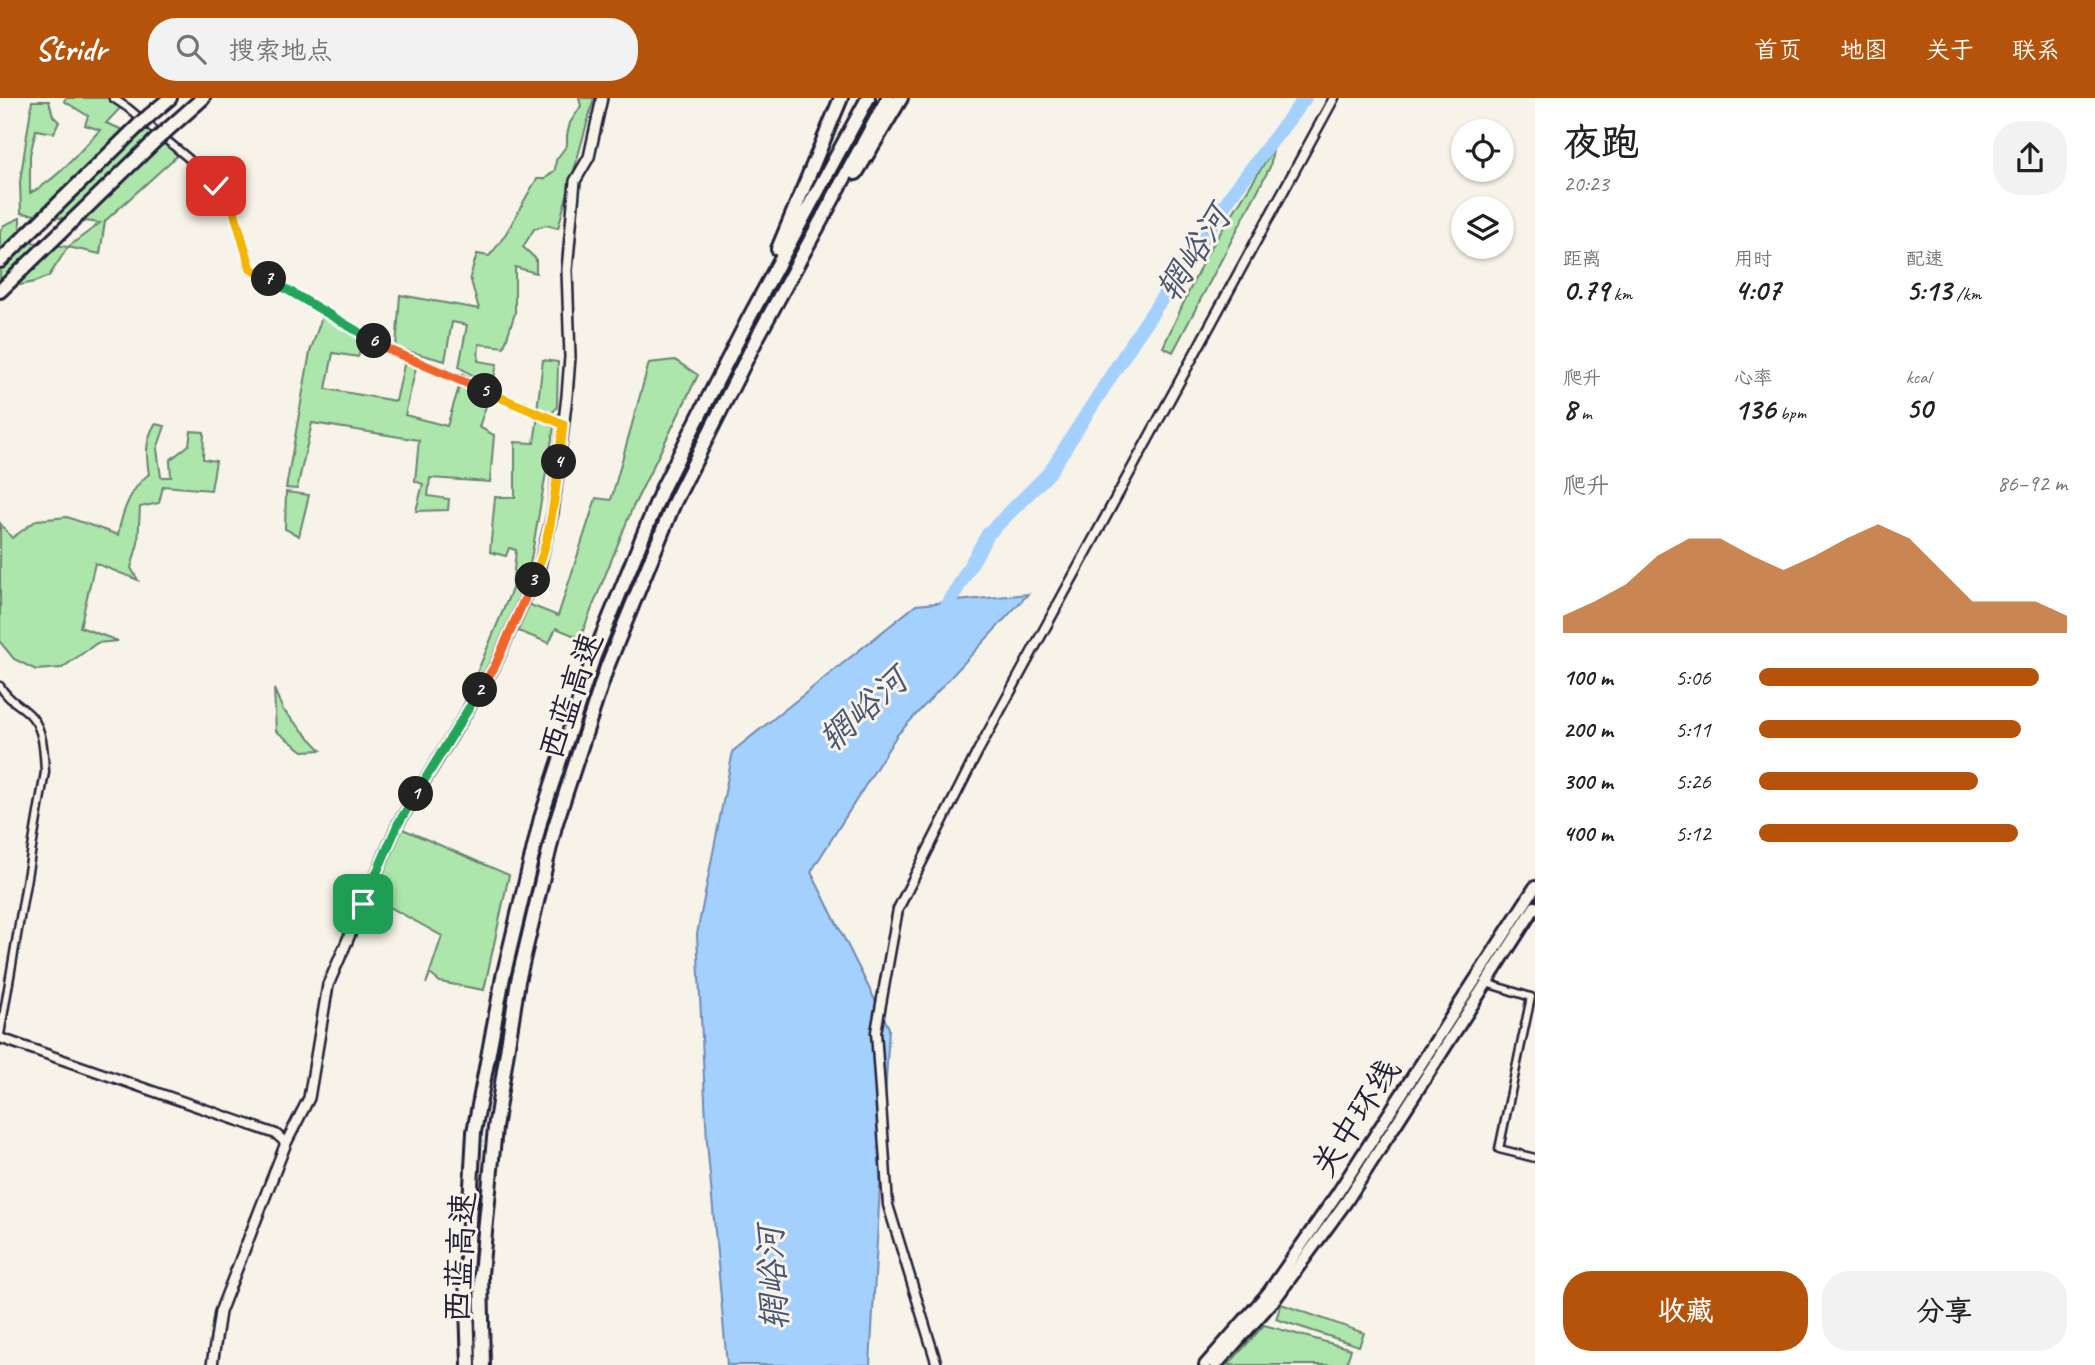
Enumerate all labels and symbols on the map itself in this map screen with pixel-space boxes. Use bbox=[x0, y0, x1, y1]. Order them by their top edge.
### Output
pin bbox=[186, 156, 246, 216]
water label: 辋峪河 bbox=[1146, 193, 1244, 310]
pin: 7 bbox=[252, 262, 286, 296]
pin: 6 bbox=[356, 324, 392, 358]
pin: 5 bbox=[468, 374, 503, 408]
pin: 4 bbox=[542, 444, 576, 480]
pin: 3 bbox=[516, 562, 550, 598]
street label: 西蓝高速 bbox=[530, 626, 612, 765]
water label: 辋峪河 bbox=[809, 654, 921, 761]
pin: 2 bbox=[462, 672, 498, 708]
pin: 1 bbox=[398, 776, 434, 812]
pin bbox=[333, 874, 393, 934]
street label: 关中环线 bbox=[1302, 1051, 1409, 1184]
street label: 西蓝高速 bbox=[436, 1190, 484, 1324]
water label: 辋峪河 bbox=[747, 1219, 798, 1332]

